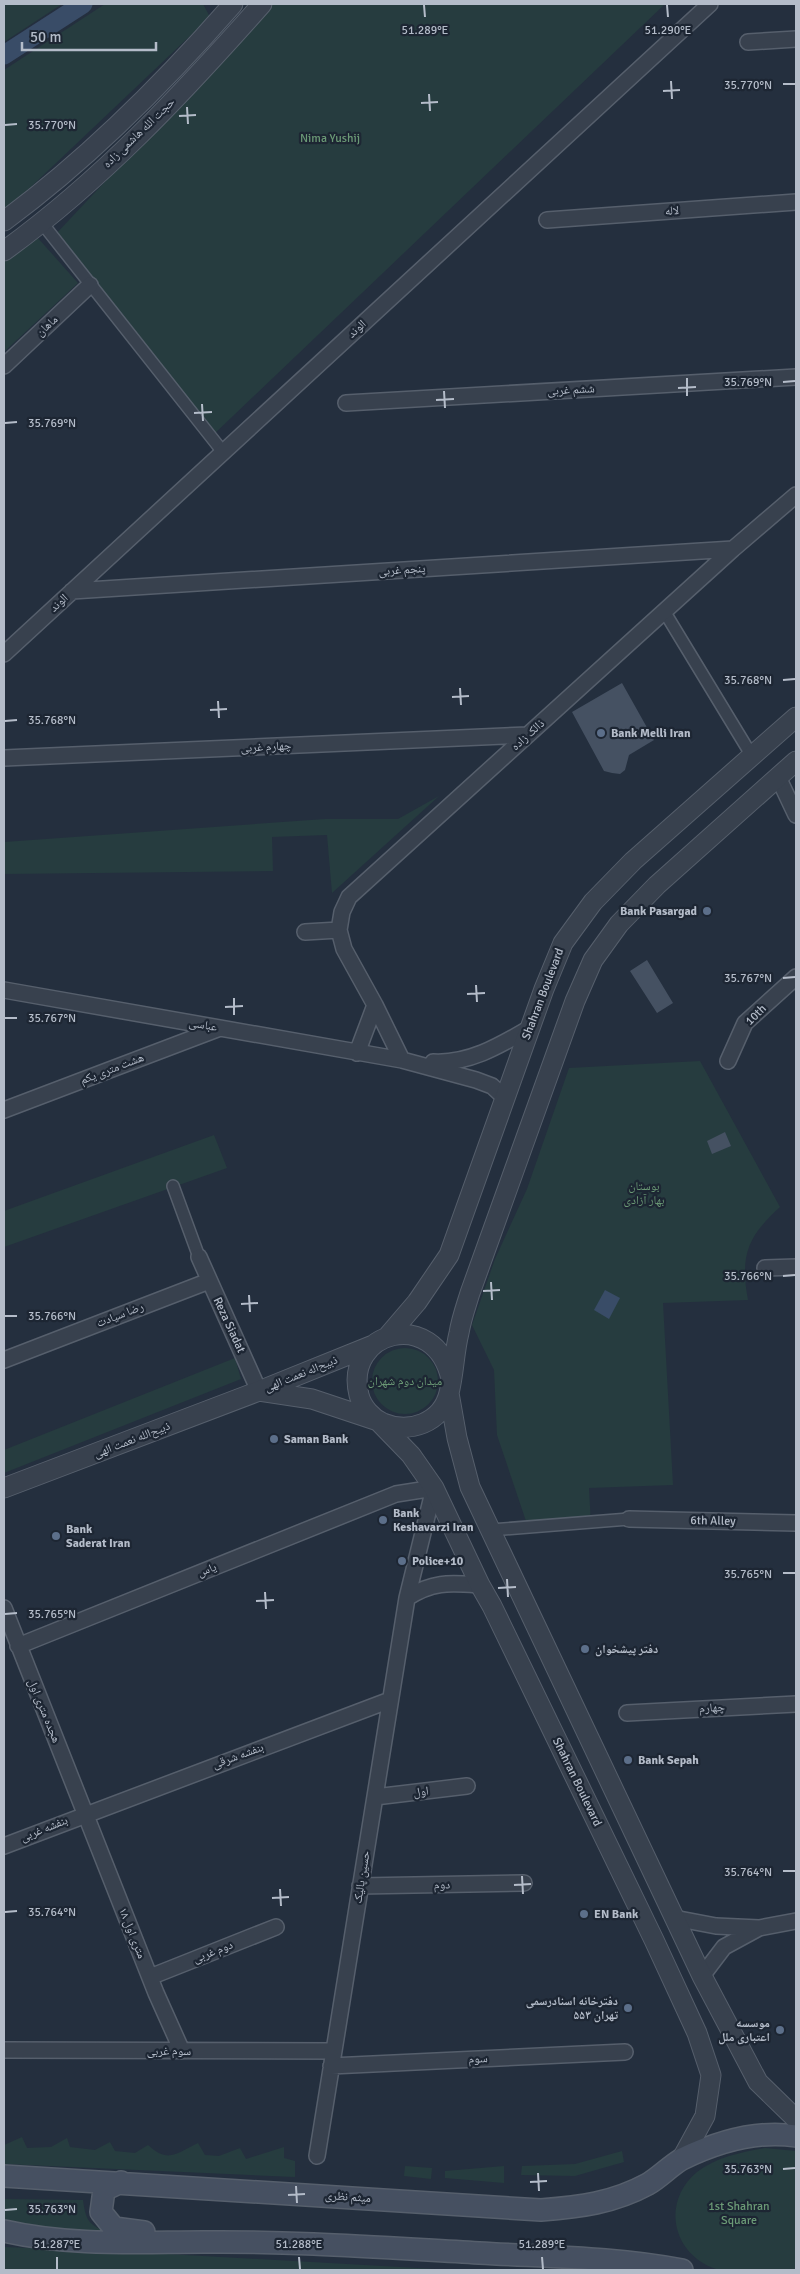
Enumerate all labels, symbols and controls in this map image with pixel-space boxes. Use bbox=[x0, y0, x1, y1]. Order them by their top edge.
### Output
scale bar bbox=[22, 20, 156, 52]
text: 51.289°E bbox=[402, 23, 449, 38]
text: 51.290°E bbox=[645, 23, 692, 38]
text: 50 m bbox=[30, 28, 61, 46]
text: 35.770°N bbox=[724, 78, 772, 93]
street label: حجت الله هاشمی زاده bbox=[100, 94, 179, 171]
text: 35.770°N bbox=[28, 118, 76, 133]
park label: Nima Yushij bbox=[300, 131, 360, 146]
street label: لاله bbox=[664, 203, 680, 219]
street label: ماهان bbox=[33, 312, 61, 340]
street label: الوند bbox=[345, 317, 370, 341]
text: 35.769°N bbox=[724, 375, 772, 390]
street label: ششم غربی bbox=[547, 381, 595, 399]
text: 35.769°N bbox=[28, 416, 76, 431]
street label: پنجم غربی bbox=[378, 561, 426, 579]
street label: الوند bbox=[47, 591, 72, 615]
text: 35.768°N bbox=[724, 673, 772, 688]
text: 35.768°N bbox=[28, 713, 76, 728]
street label: ذالک زاده bbox=[508, 716, 548, 754]
place label: Bank Melli Iran bbox=[611, 726, 691, 741]
marker: Bank Melli Iran bbox=[595, 727, 607, 739]
street label: چهارم غربی bbox=[240, 738, 292, 756]
place label: Bank Pasargad bbox=[620, 904, 698, 919]
marker: Bank Pasargad bbox=[701, 905, 713, 917]
street label: Shahran Boulevard bbox=[519, 946, 567, 1042]
text: 35.767°N bbox=[724, 971, 772, 986]
street label: 10th bbox=[742, 1001, 770, 1029]
text: 35.767°N bbox=[28, 1011, 76, 1026]
street label: عباسی bbox=[188, 1015, 218, 1035]
street label: هشت متری یکم bbox=[78, 1050, 146, 1088]
park label: بوستان بهار آزادی bbox=[624, 1179, 664, 1208]
text: 35.766°N bbox=[724, 1269, 772, 1284]
street label: Reza Siadat bbox=[210, 1295, 248, 1355]
street label: رضا سیادت bbox=[94, 1299, 146, 1331]
text: 35.766°N bbox=[28, 1309, 76, 1324]
street label: ذبیح‌اله نعمت الهی bbox=[262, 1352, 340, 1396]
park label: میدان دوم شهران bbox=[368, 1374, 442, 1389]
street label: ذبیح‌الله نعمت الهی bbox=[92, 1418, 172, 1461]
place label: Saman Bank bbox=[284, 1432, 349, 1447]
marker: Saman Bank bbox=[268, 1433, 280, 1445]
place label: Bank Keshavarzi Iran bbox=[393, 1506, 474, 1535]
street label: 6th Alley bbox=[690, 1513, 736, 1529]
marker: Bank Keshavarzi Iran bbox=[377, 1514, 389, 1526]
place label: Bank Saderat Iran bbox=[66, 1522, 131, 1551]
marker: Bank Saderat Iran bbox=[50, 1530, 62, 1542]
place label: Police+10 bbox=[412, 1554, 464, 1569]
marker: Police+10 bbox=[396, 1555, 408, 1567]
street label: یاس bbox=[195, 1559, 219, 1581]
text: 35.765°N bbox=[724, 1567, 772, 1582]
text: 35.765°N bbox=[28, 1607, 76, 1622]
place label: دفتر پیشخوان bbox=[595, 1642, 658, 1657]
marker: دفتر پیشخوان bbox=[579, 1643, 591, 1655]
street label: هجده متری اول bbox=[24, 1677, 64, 1745]
street label: چهارم bbox=[699, 1700, 726, 1716]
street label: Shahran Boulevard bbox=[549, 1735, 605, 1829]
street label: بنفشه شرقی bbox=[210, 1740, 266, 1772]
place label: Bank Sepah bbox=[638, 1753, 699, 1768]
marker: Bank Sepah bbox=[622, 1754, 634, 1766]
street label: اول bbox=[412, 1784, 430, 1800]
street label: بنفشه غربی bbox=[18, 1813, 70, 1845]
street label: حسین پالیک bbox=[350, 1849, 374, 1904]
text: 35.764°N bbox=[724, 1865, 772, 1880]
street label: دوم bbox=[434, 1877, 450, 1893]
text: 35.764°N bbox=[28, 1905, 76, 1920]
street label: ۱۸ متری اول bbox=[115, 1905, 149, 1961]
place label: EN Bank bbox=[594, 1907, 639, 1922]
marker: EN Bank bbox=[578, 1908, 590, 1920]
street label: دوم غربی bbox=[191, 1938, 235, 1966]
place label: دفترخانه اسنادرسمی ۵۵۳ تهران bbox=[526, 1994, 619, 2023]
marker: دفترخانه اسنادرسمی ۵۵۳ تهران bbox=[622, 2002, 634, 2014]
place label: موسسه اعتباری ملل bbox=[718, 2016, 770, 2045]
marker: موسسه اعتباری ملل bbox=[774, 2024, 786, 2036]
street label: سوم غربی bbox=[147, 2044, 191, 2059]
street label: سوم bbox=[468, 2051, 488, 2067]
text: 35.763°N bbox=[724, 2162, 772, 2177]
street label: میثم نظری bbox=[324, 2188, 372, 2206]
park label: 1st Shahran Square bbox=[708, 2199, 770, 2228]
text: 35.763°N bbox=[28, 2202, 76, 2217]
text: 51.287°E bbox=[34, 2237, 81, 2252]
text: 51.288°E bbox=[276, 2237, 323, 2252]
text: 51.289°E bbox=[519, 2237, 566, 2252]

